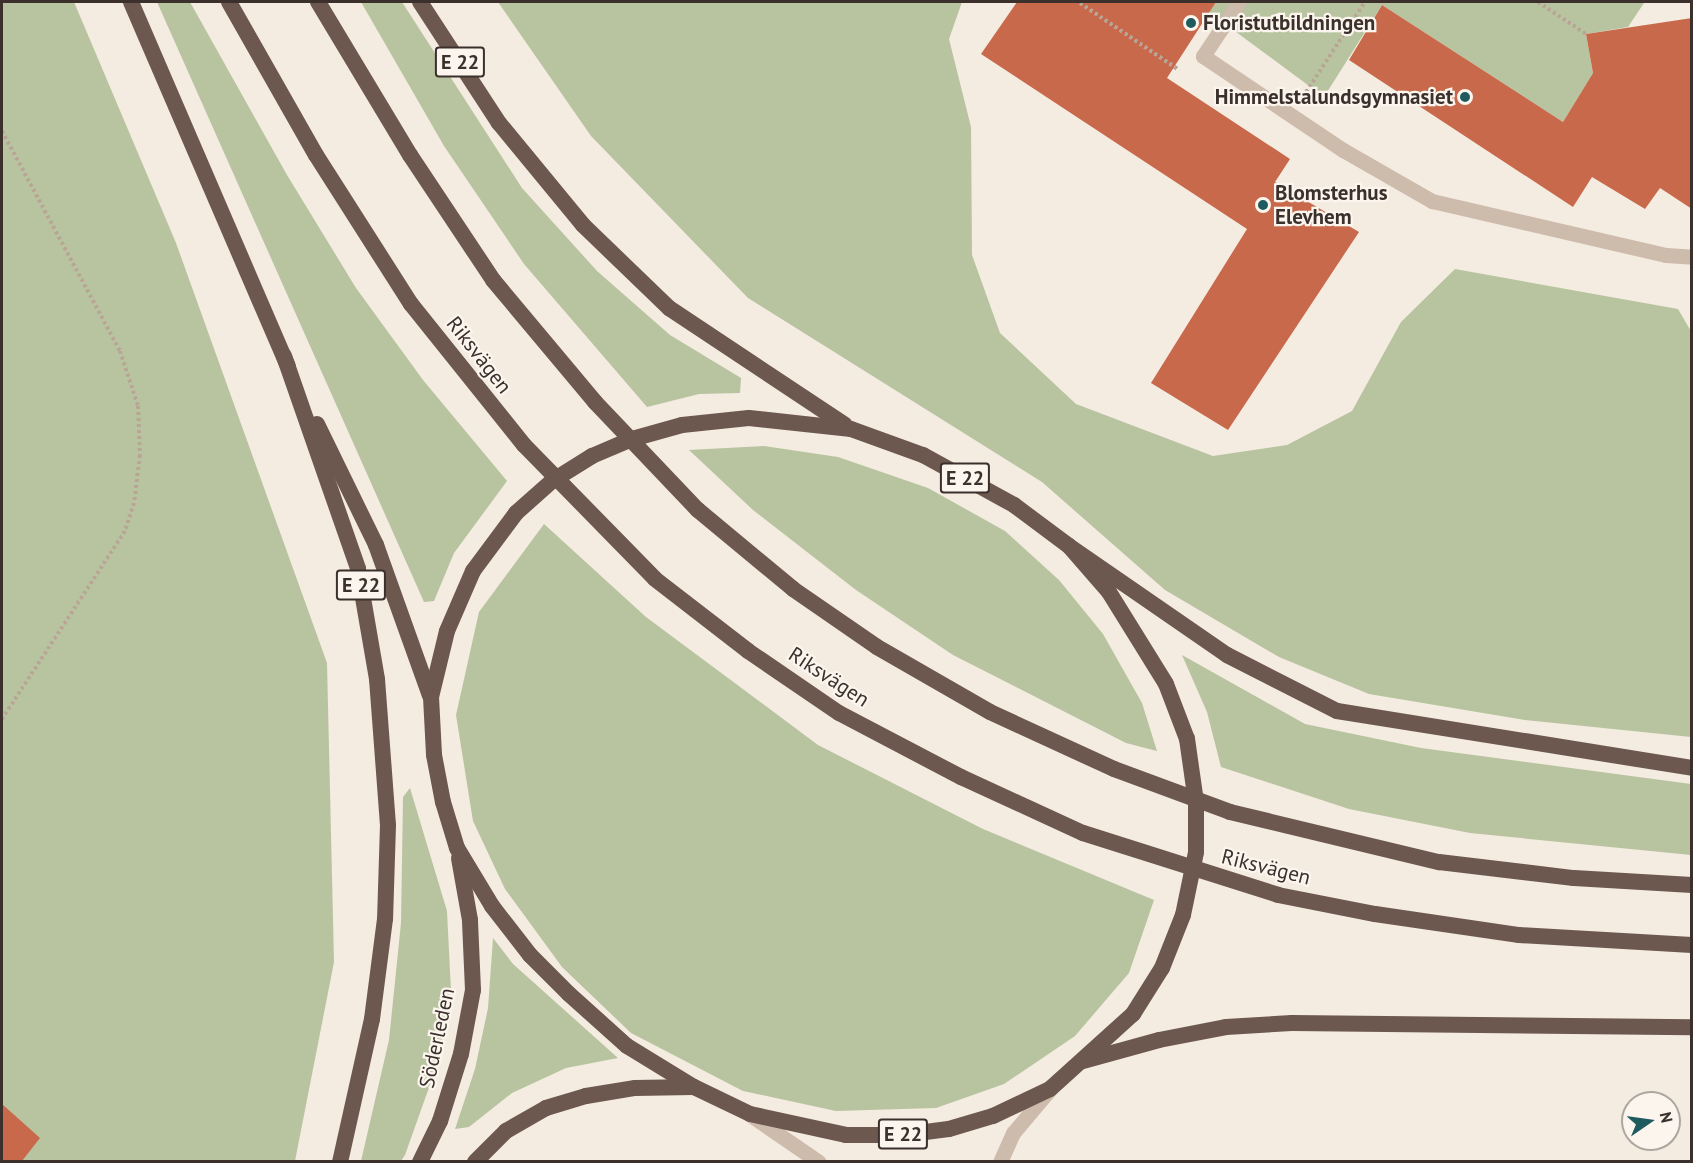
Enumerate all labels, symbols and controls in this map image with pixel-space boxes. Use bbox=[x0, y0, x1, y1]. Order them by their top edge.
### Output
place label: Floristutbildningen bbox=[1203, 10, 1375, 36]
marker: Floristutbildningen bbox=[1184, 16, 1198, 30]
road number: E 22 bbox=[434, 45, 486, 79]
place label: Himmelstalundsgymnasiet bbox=[1215, 84, 1453, 110]
marker: Himmelstalundsgymnasiet bbox=[1458, 90, 1472, 104]
place label: Blomsterhus Elevhem bbox=[1275, 180, 1387, 230]
marker: Blomsterhus Elevhem bbox=[1256, 198, 1270, 212]
street label: Riksvägen bbox=[441, 311, 517, 399]
road number: E 22 bbox=[940, 461, 990, 495]
road number: E 22 bbox=[336, 568, 386, 602]
street label: Riksvägen bbox=[784, 642, 874, 712]
street label: Riksvägen bbox=[1219, 844, 1313, 890]
street label: Söderleden bbox=[414, 986, 460, 1090]
north arrow bbox=[1621, 1091, 1681, 1151]
text: N bbox=[1656, 1110, 1678, 1125]
road number: E 22 bbox=[878, 1117, 928, 1151]

